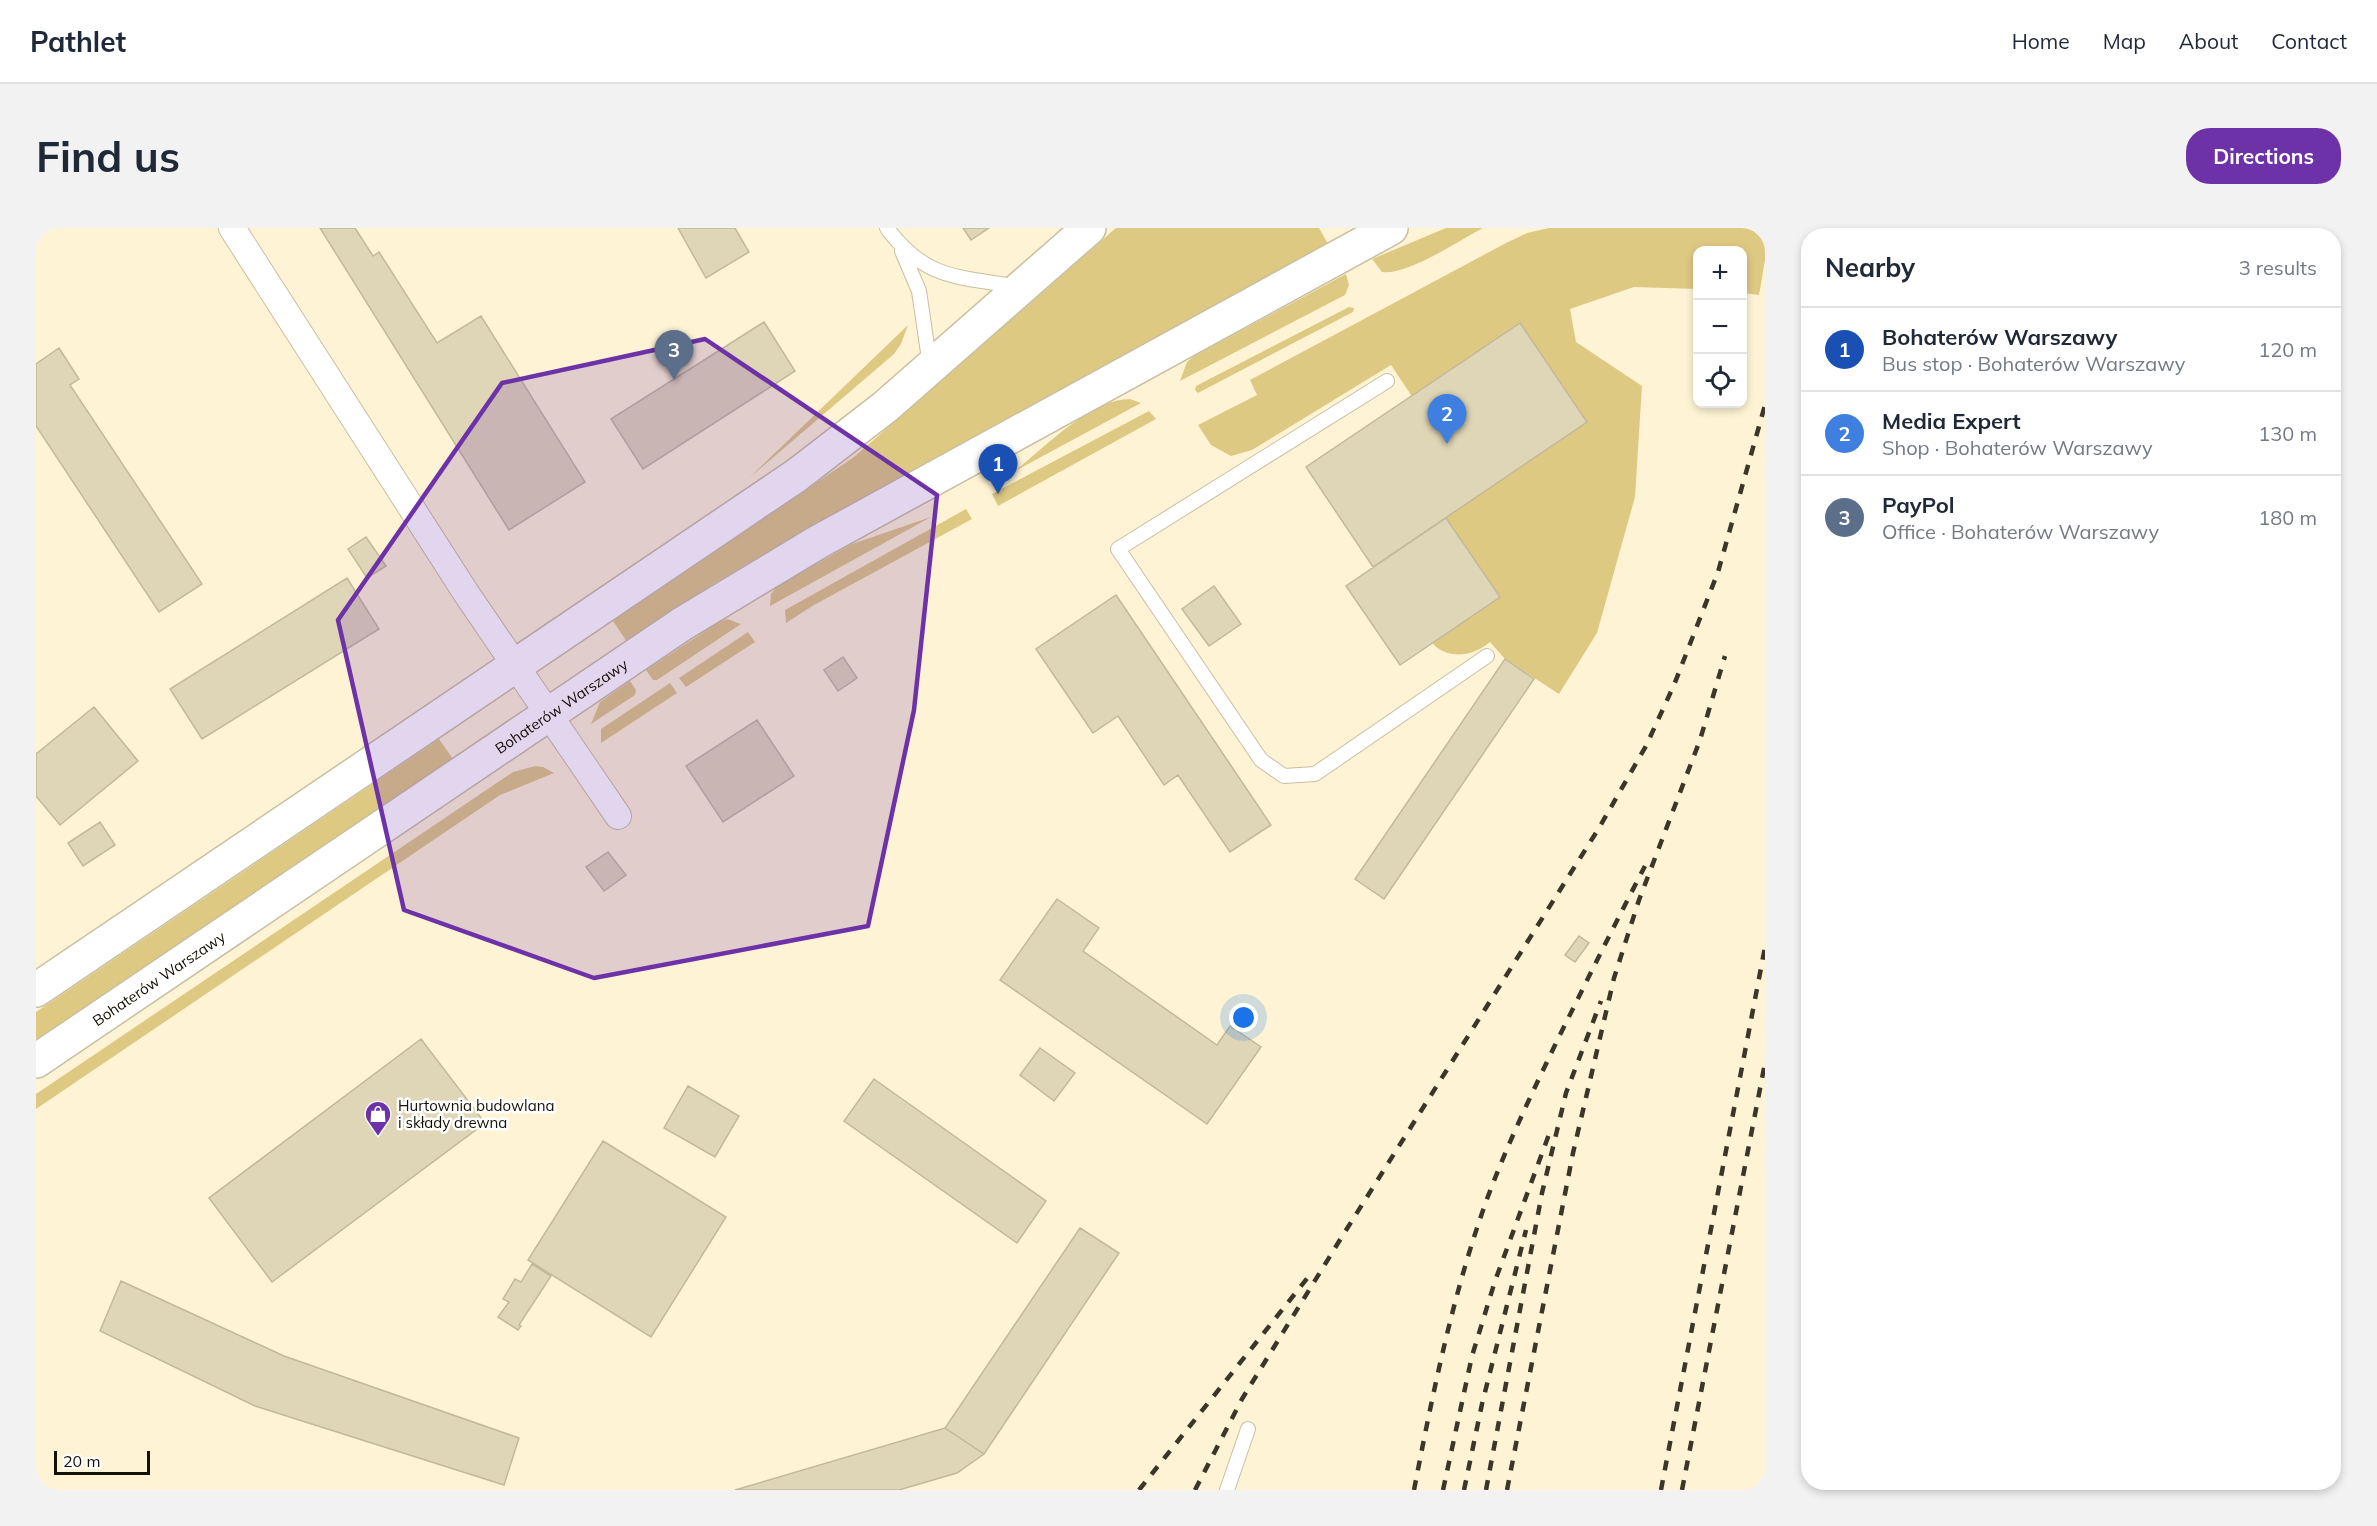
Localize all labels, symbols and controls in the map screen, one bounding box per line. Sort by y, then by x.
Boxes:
text: Pathlet [30,24,126,59]
text: Home [2012,28,2070,54]
text: Map [2103,28,2146,54]
text: About [2179,28,2238,54]
text: Contact [2271,28,2347,54]
button: Directions [2186,128,2341,184]
text: Find us [36,130,180,183]
map controls [1693,246,1747,408]
button: + [1693,246,1747,300]
text: Nearby [1825,251,1915,284]
text: 3 results [2239,255,2317,280]
button: − [1693,300,1747,354]
text: Bohaterów Warszawy [1882,323,2117,351]
pin: 3 [654,330,694,380]
text: 1 [1839,337,1851,362]
text: 120 m [2258,337,2317,362]
text: Bus stop · Bohaterów Warszawy [1882,351,2186,376]
button: locate [1693,354,1747,408]
pin: 2 [1428,394,1466,444]
text: Media Expert [1882,407,2021,435]
text: 2 [1839,421,1851,446]
text: 130 m [2258,421,2317,446]
text: Shop · Bohaterów Warszawy [1882,435,2153,460]
pin: 1 [978,444,1018,494]
text: PayPol [1882,491,1955,519]
text: 3 [1839,505,1851,530]
text: 180 m [2258,505,2317,530]
text: Office · Bohaterów Warszawy [1882,519,2159,544]
street label: Bohaterów Warszawy [491,654,631,757]
street label: Bohaterów Warszawy [89,926,229,1030]
your location [1229,1003,1258,1032]
place label: Hurtownia budowlana i składy drewna [398,1096,554,1132]
shop icon: Hurtownia budowlana i składy drewna [363,1099,393,1137]
scale bar [54,1448,150,1476]
text: 20 m [63,1451,100,1471]

